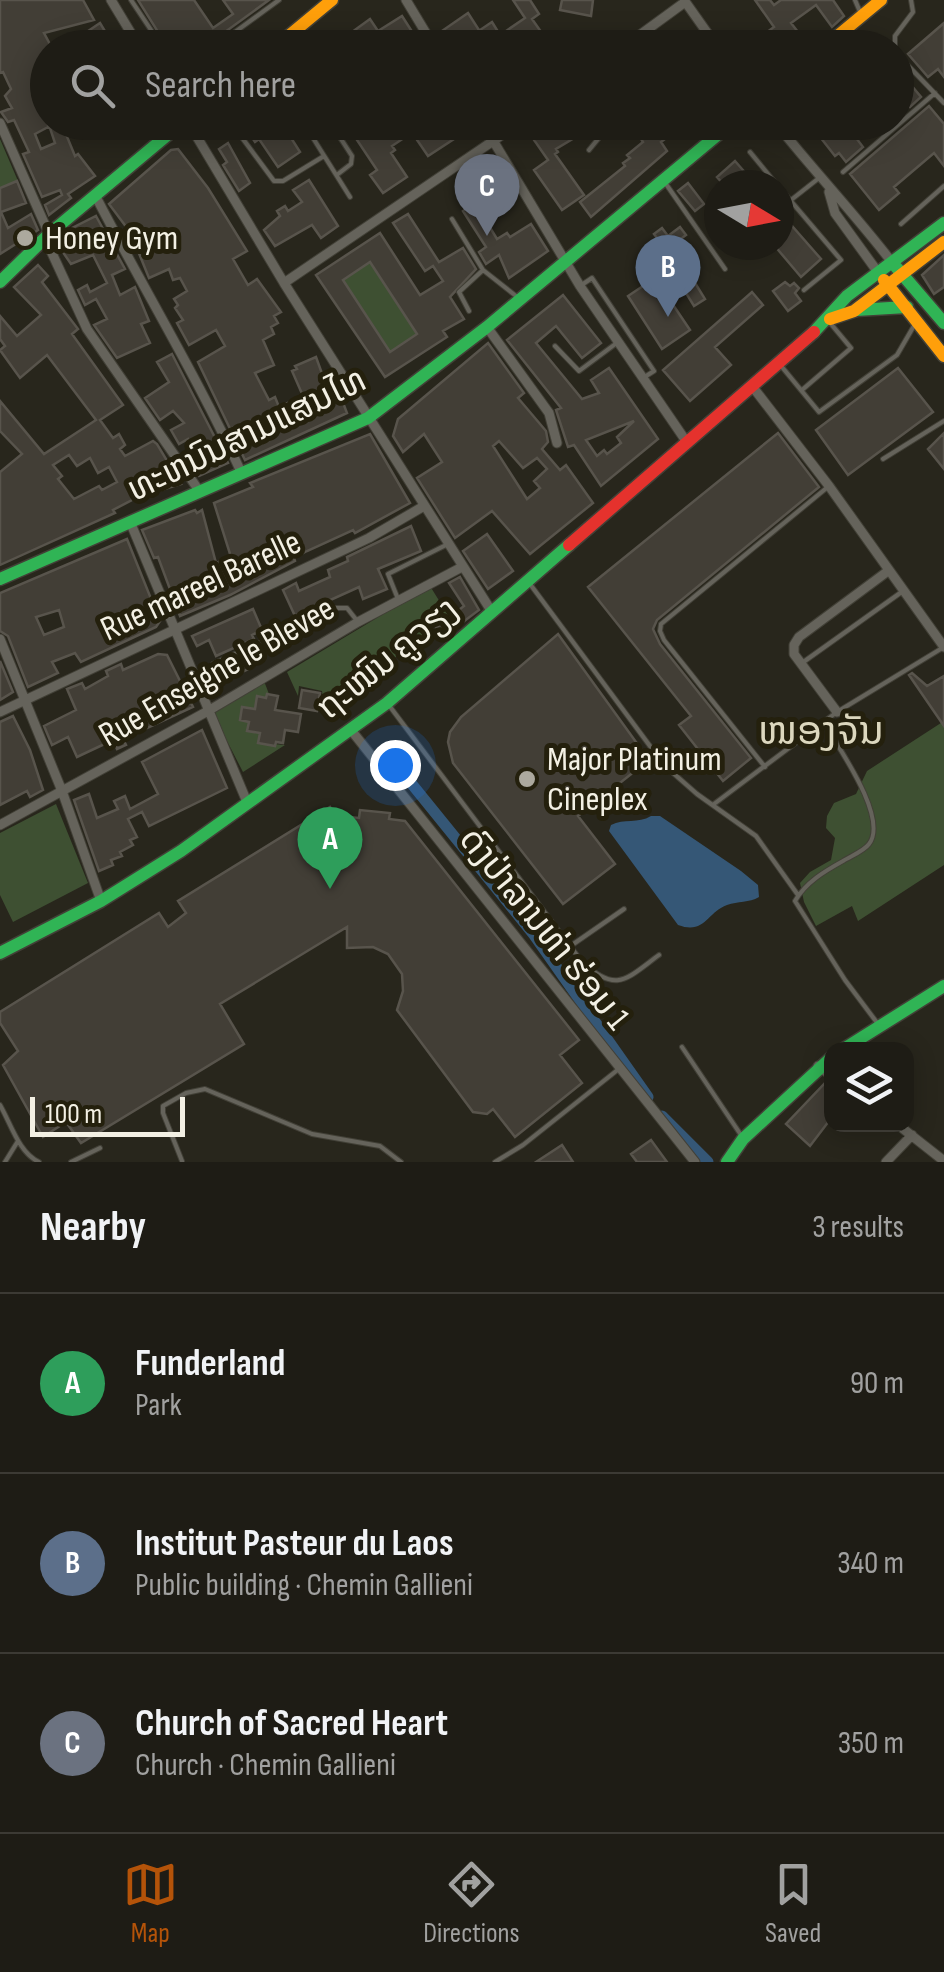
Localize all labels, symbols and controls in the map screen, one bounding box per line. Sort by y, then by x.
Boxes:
search box [30,30,914,140]
icon: search [65,58,120,113]
text: Search here [145,63,296,108]
pin: C [454,154,520,236]
north arrow [704,170,794,260]
place label: Honey Gym [45,217,178,260]
marker: Honey Gym [14,227,36,249]
pin: B [636,234,700,317]
street label: ທະຫນົນສາມແສນໄທ [121,359,373,511]
street label: Rue mareel Barelle [94,521,308,651]
street label: Rue Enseigne le Blevee [91,587,343,757]
street label: ຖະໜົນ ຄູວຽງ [308,589,468,729]
district label: ໜອງຈັນ [758,708,884,756]
place label: Major Platinum Cineplex [547,738,722,821]
your location [370,740,421,791]
marker: Major Platinum Cineplex [516,768,538,790]
pin: A [298,806,362,889]
street label: ດົງປ່າລານທ່າ ຮ່ອມ 1 [449,819,639,1039]
map controls [824,1042,914,1132]
button: layers [824,1042,914,1132]
scale bar [30,1092,185,1136]
text: 100 m [45,1098,102,1131]
text: Nearby [40,1202,146,1253]
text: 3 results [812,1208,904,1247]
text: Funderland [135,1341,285,1386]
text: A [65,1364,80,1403]
text: 90 m [850,1364,904,1403]
text: Park [135,1386,182,1425]
text: Institut Pasteur du Laos [135,1521,454,1566]
text: B [65,1544,80,1583]
text: 340 m [837,1544,904,1583]
text: Public building · Chemin Gallieni [135,1566,473,1605]
text: Church of Sacred Heart [135,1701,448,1746]
text: C [64,1724,81,1763]
text: 350 m [838,1724,904,1763]
text: Church · Chemin Gallieni [135,1746,396,1785]
tab: Map [123,1857,178,1950]
tab: Directions [423,1857,520,1950]
tab: Saved [765,1857,821,1950]

